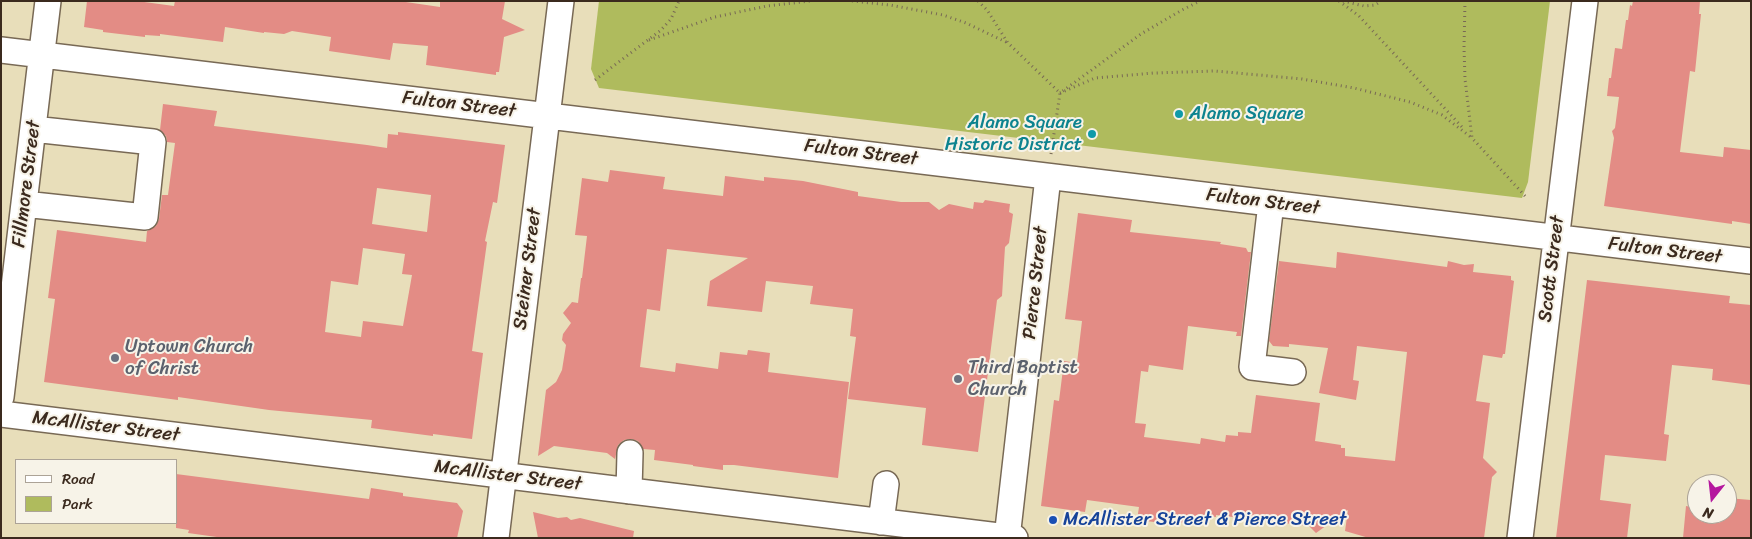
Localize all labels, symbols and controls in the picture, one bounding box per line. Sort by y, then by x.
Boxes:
street label: Fulton Street [401,87,517,123]
place label: Alamo Square [1189,103,1303,125]
marker: Alamo Square [1173,108,1185,120]
place label: Alamo Square Historic District [945,112,1082,156]
street label: Fillmore Street [8,119,46,249]
marker: Alamo Square Historic District [1086,128,1098,140]
street label: Fulton Street [803,135,919,171]
street label: Fulton Street [1205,184,1321,220]
street label: Steiner Street [509,207,547,331]
street label: Scott Street [1534,215,1570,323]
street label: Pierce Street [1019,226,1053,340]
street label: Fulton Street [1607,233,1723,269]
place label: Uptown Church of Christ [125,336,253,380]
marker: Uptown Church of Christ [109,352,121,364]
place label: Third Baptist Church [968,357,1078,401]
marker: Third Baptist Church [952,373,964,385]
street label: McAllister Street [31,407,181,447]
street label: McAllister Street [433,456,583,496]
legend [15,459,178,524]
text: Road [62,466,94,492]
north arrow [1687,474,1737,524]
text: Park [62,491,93,517]
text: N [1700,500,1716,526]
place label: McAllister Street & Pierce Street [1063,509,1346,531]
marker: McAllister Street & Pierce Street [1047,514,1059,526]

